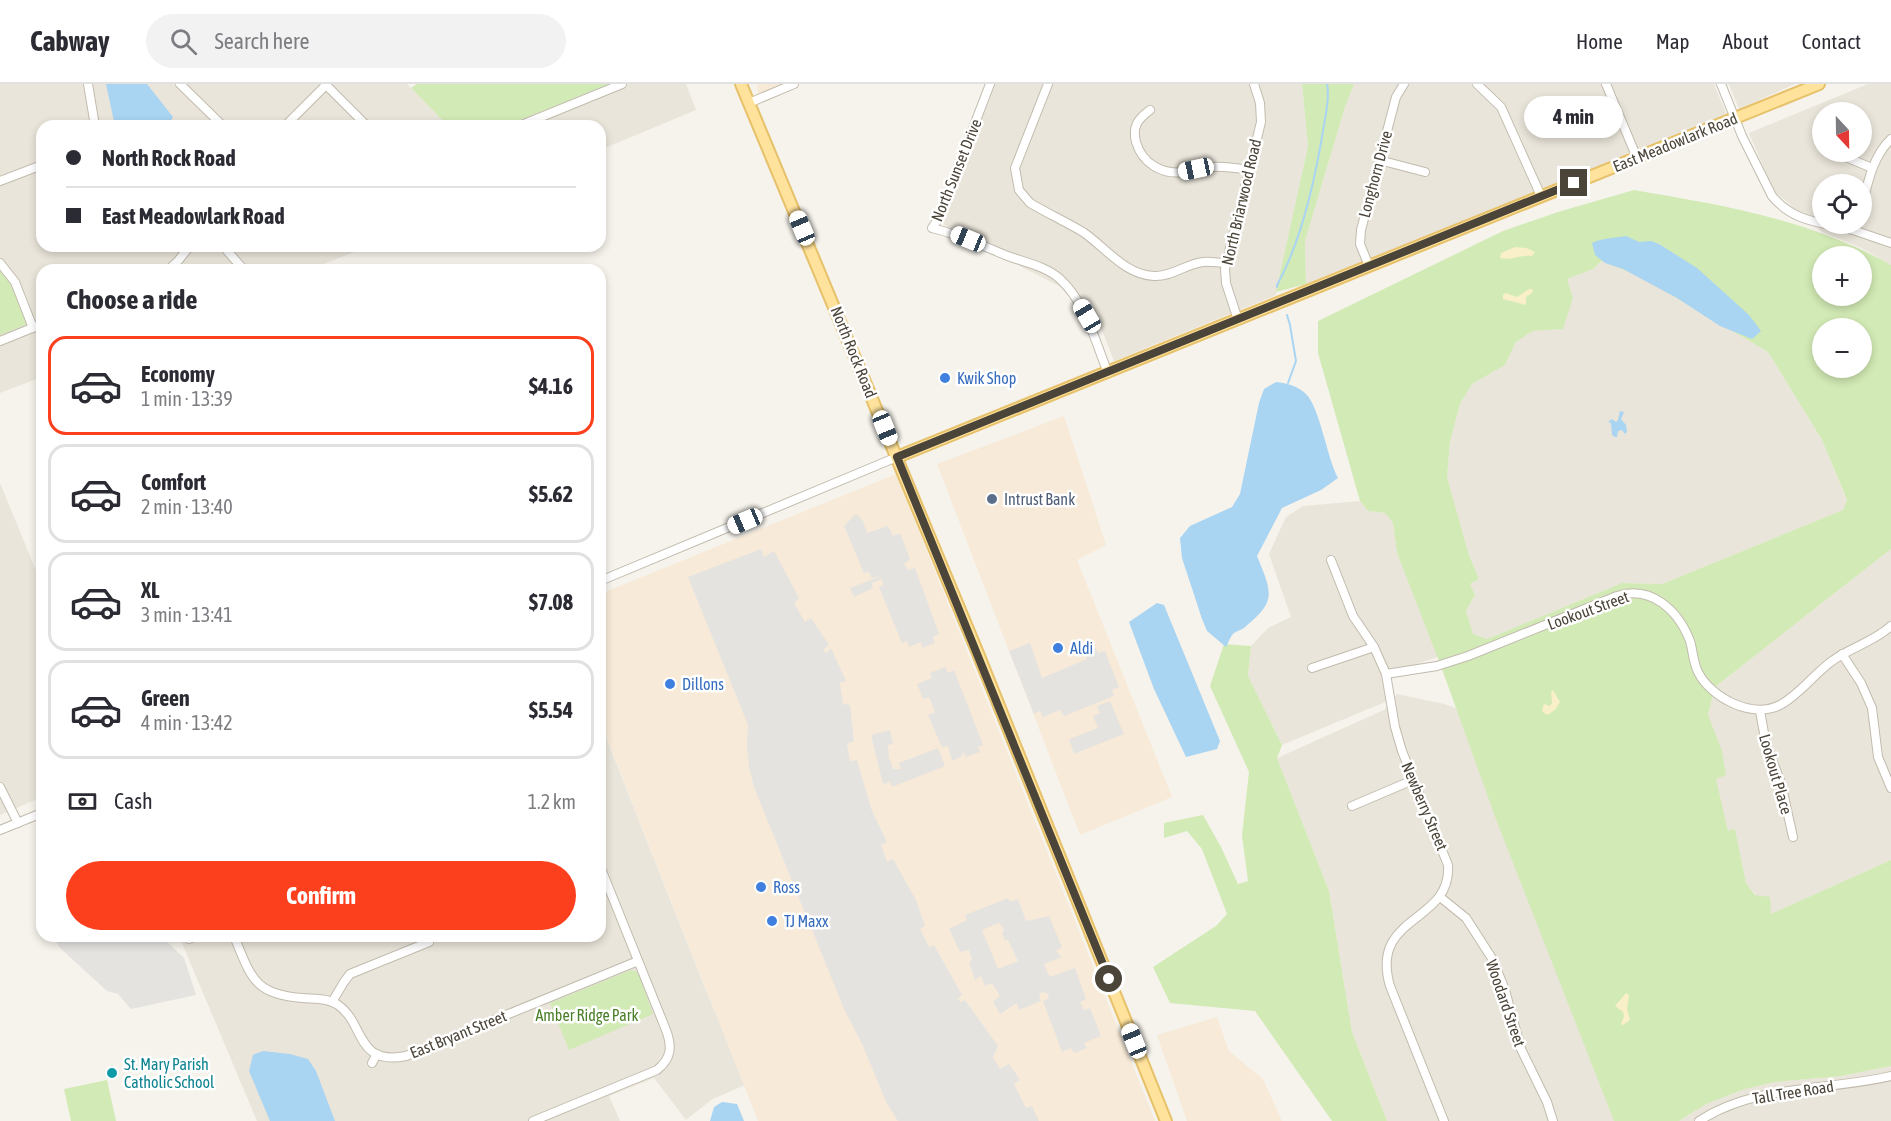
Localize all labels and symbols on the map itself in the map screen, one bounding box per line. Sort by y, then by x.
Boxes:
callout: 4 min [1524,96,1624,138]
north arrow [1812,102,1872,162]
street label: East Meadowlark Road [1610,109,1740,175]
street label: North Sunset Drive [927,116,985,224]
street label: Longhorn Drive [1355,129,1396,220]
street label: North Briarwood Road [1218,137,1264,267]
car [1177,156,1215,182]
route end [1560,169,1587,196]
car [787,208,817,248]
car [948,224,988,254]
car [1070,296,1104,336]
street label: North Rock Road [827,304,881,400]
place label: Kwik Shop [957,369,1016,388]
marker: Kwik Shop [938,371,952,385]
car [870,408,900,448]
place label: Intrust Bank [1004,490,1075,508]
marker: Intrust Bank [985,492,999,506]
car [725,506,765,536]
street label: Lookout Street [1545,587,1631,633]
place label: Aldi [1070,639,1093,657]
marker: Aldi [1051,641,1065,655]
place label: Dillons [682,675,724,693]
marker: Dillons [663,677,677,691]
street label: Lookout Place [1756,732,1796,816]
street label: Newberry Street [1397,759,1452,854]
place label: Ross [773,878,800,896]
marker: Ross [754,880,768,894]
place label: TJ Maxx [784,912,829,930]
marker: TJ Maxx [765,914,779,928]
street label: Woodard Street [1483,957,1529,1049]
route start [1095,965,1122,992]
street label: East Bryant Street [407,1006,510,1062]
park label: Amber Ridge Park [535,1006,639,1025]
car [1119,1021,1149,1061]
place label: St. Mary Parish Catholic School [124,1055,215,1091]
marker: St. Mary Parish Catholic School [105,1066,119,1080]
street label: Tall Tree Road [1751,1077,1835,1107]

